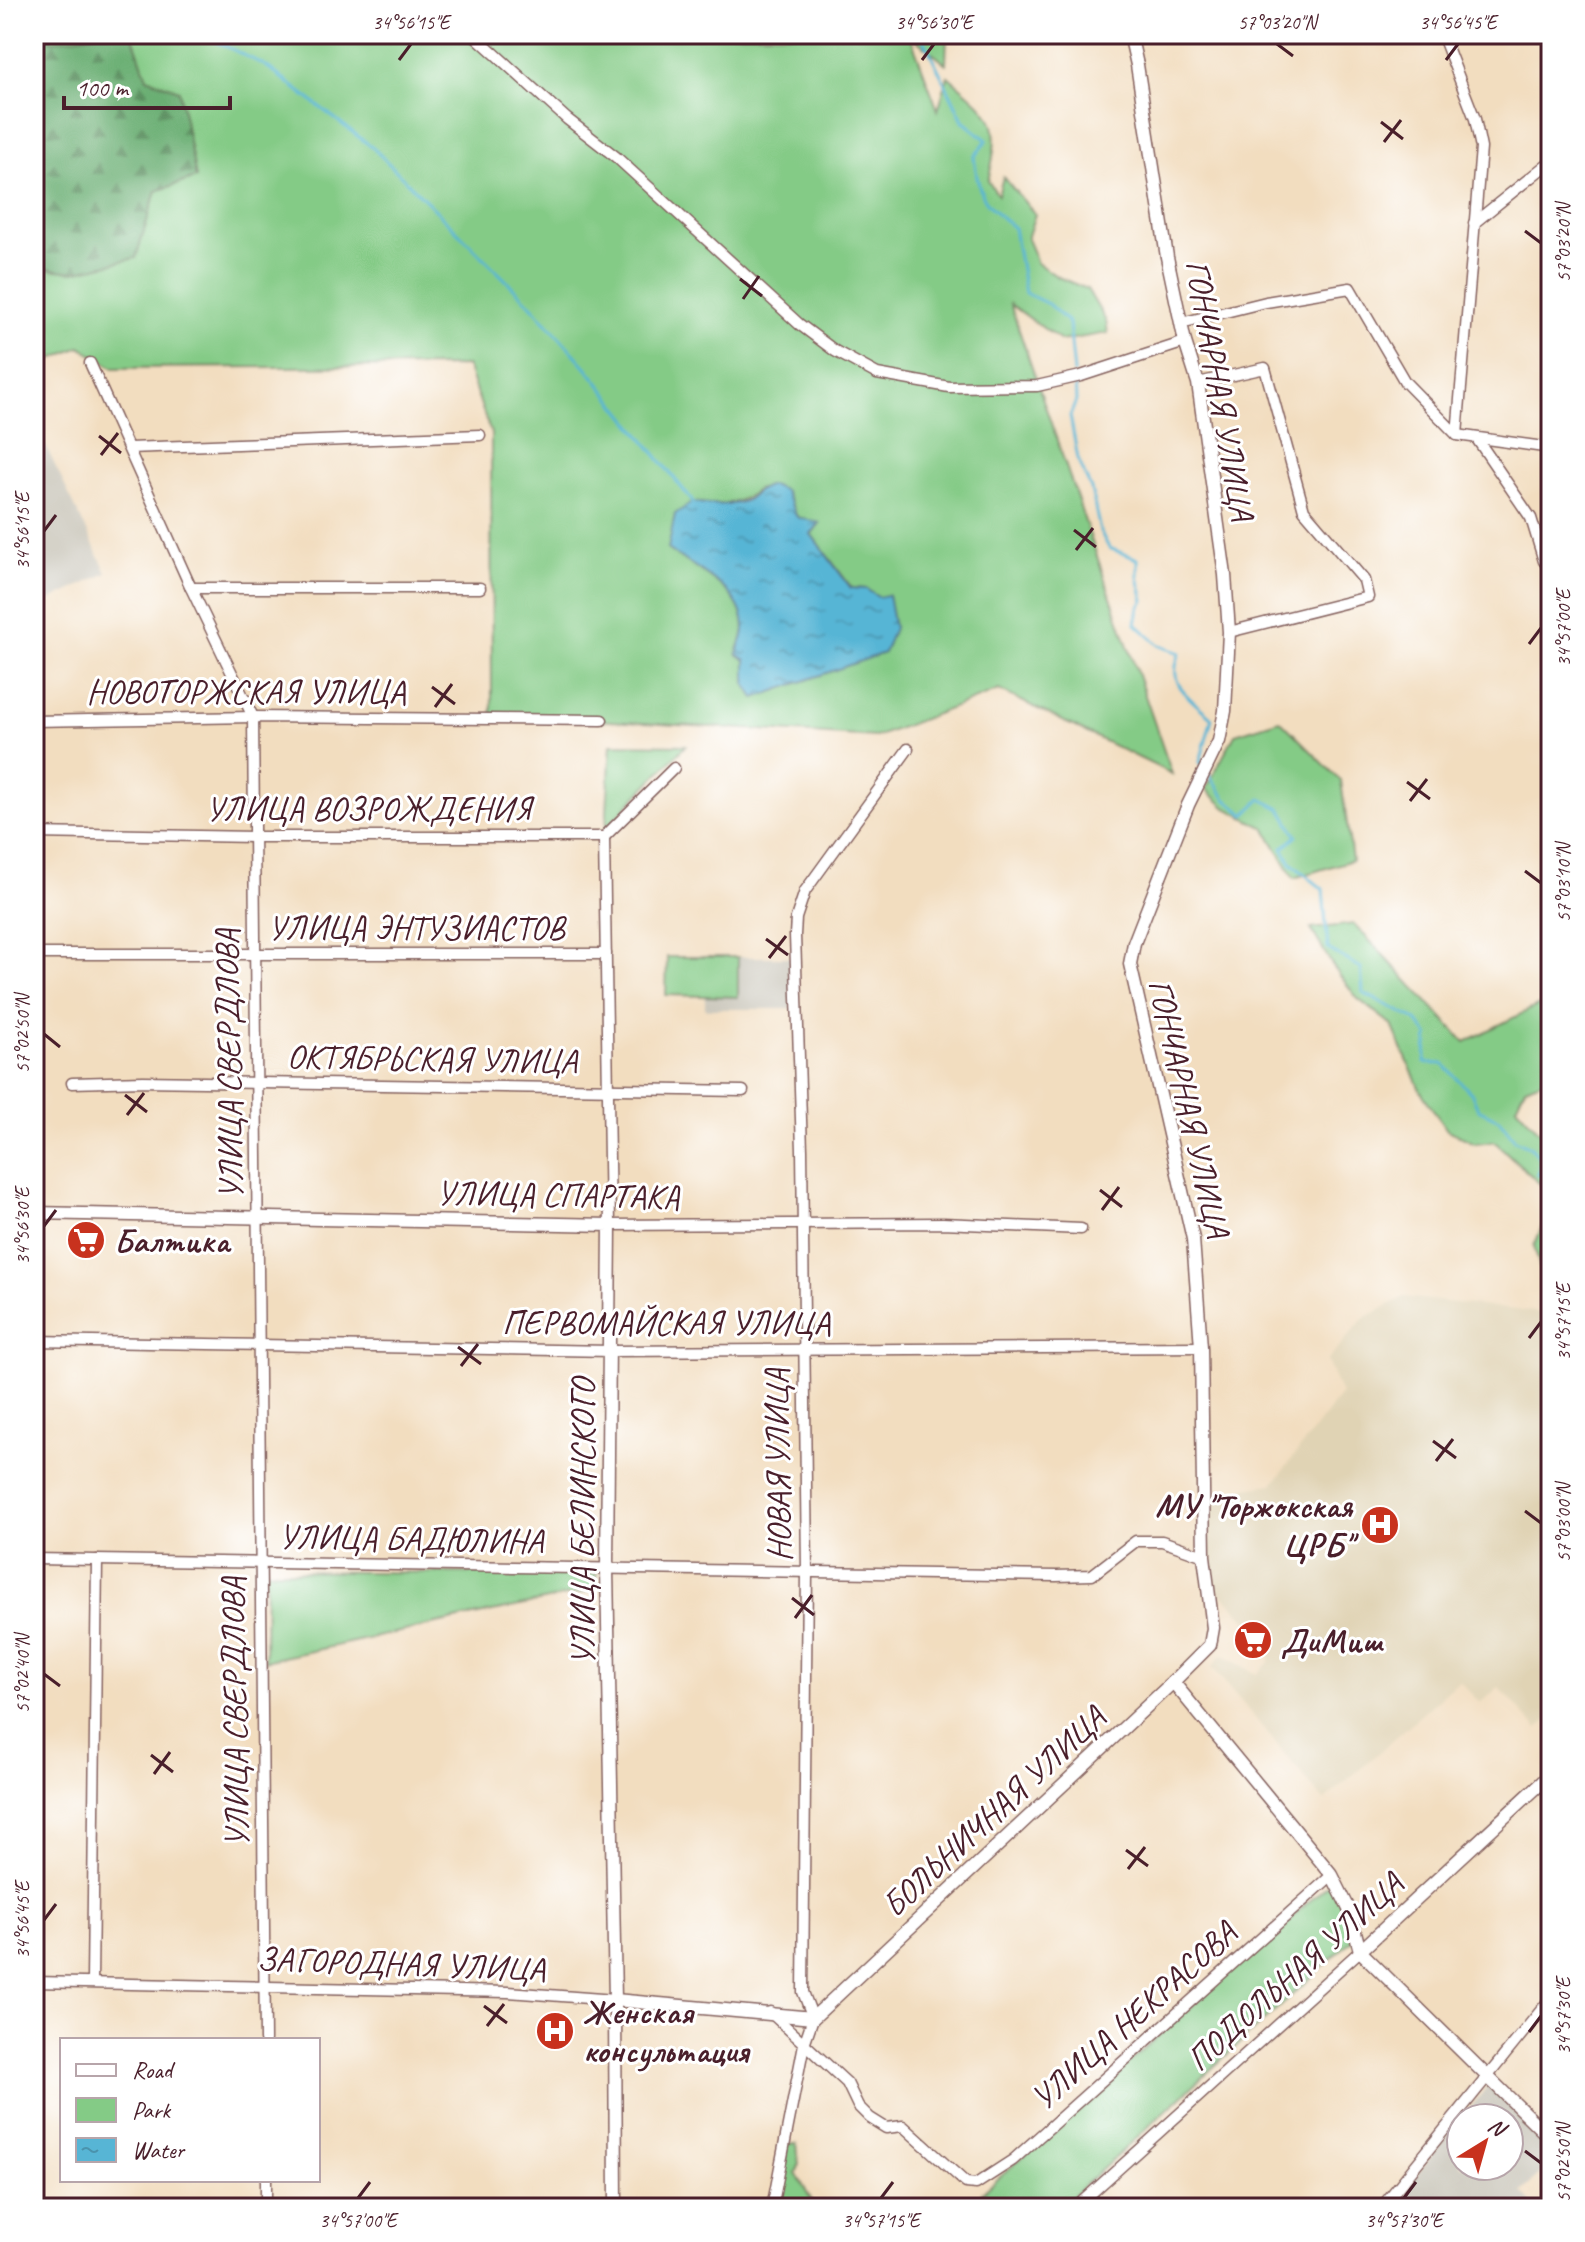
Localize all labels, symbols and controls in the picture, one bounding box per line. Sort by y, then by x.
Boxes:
text: 34°56'15"E [372,10,452,35]
text: 34°56'30"E [895,10,975,35]
text: 57°03'20"N [1238,10,1319,35]
text: 34°56'45"E [1419,10,1499,35]
scale bar [64,60,230,110]
text: 100 m [76,73,130,103]
text: 57°03'20"N [1551,201,1576,282]
street label: ГОНЧАРНАЯ УЛИЦА [1176,257,1265,525]
text: 34°56'15"E [10,490,35,570]
text: 34°57'00"E [1551,587,1576,667]
street label: НОВОТОРЖСКАЯ УЛИЦА [87,670,406,713]
street label: УЛИЦА ВОЗРОЖДЕНИЯ [206,787,535,830]
text: 57°03'10"N [1551,841,1576,922]
street label: УЛИЦА ЭНТУЗИАСТОВ [268,906,567,949]
street label: УЛИЦА СВЕРДЛОВА [205,927,252,1200]
street label: ГОНЧАРНАЯ УЛИЦА [1139,975,1241,1243]
text: 57°02'50"N [10,992,35,1073]
street label: ОКТЯБРЬСКАЯ УЛИЦА [286,1034,579,1083]
street label: УЛИЦА СПАРТАКА [436,1171,681,1218]
text: 34°56'30"E [10,1185,35,1265]
supermarket icon: Балтика [65,1219,107,1261]
place label: Балтика [114,1219,232,1262]
text: 34°57'15"E [1551,1281,1576,1361]
street label: ПЕРВОМАЙСКАЯ УЛИЦА [502,1301,831,1344]
street label: НОВАЯ УЛИЦА [754,1367,801,1562]
street label: УЛИЦА БЕЛИНСКОГО [561,1374,604,1665]
text: 57°03'00"N [1551,1481,1576,1562]
place label: МУ "Торжокская ЦРБ" [1155,1484,1359,1566]
hospital icon: МУ "Торжокская ЦРБ" [1359,1504,1401,1546]
street label: УЛИЦА БАДЮЛИНА [278,1515,546,1562]
street label: УЛИЦА СВЕРДЛОВА [211,1575,258,1848]
supermarket icon: ДиМиш [1232,1619,1274,1661]
place label: ДиМиш [1281,1619,1384,1662]
text: 57°02'40"N [10,1632,35,1713]
street label: БОЛЬНИЧНАЯ УЛИЦА [873,1695,1115,1926]
street label: ПОДОЛЬНАЯ УЛИЦА [1177,1862,1413,2080]
text: 34°56'45"E [10,1879,35,1959]
street label: УЛИЦА НЕКРАСОВА [1022,1910,1246,2119]
street label: ЗАГОРОДНАЯ УЛИЦА [256,1937,547,1990]
text: 34°57'30"E [1551,1975,1576,2055]
place label: Женская консультация [583,1990,750,2072]
hospital icon: Женская консультация [534,2010,576,2052]
legend [60,2038,320,2182]
text: Road [132,2055,176,2085]
text: Park [132,2095,172,2125]
north arrow [1445,2102,1525,2182]
text: N [1483,2112,1513,2144]
text: 57°02'50"N [1551,2121,1576,2202]
text: Water [132,2135,187,2165]
text: 34°57'00"E [319,2208,399,2233]
text: 34°57'15"E [842,2208,922,2233]
text: 34°57'30"E [1365,2208,1445,2233]

